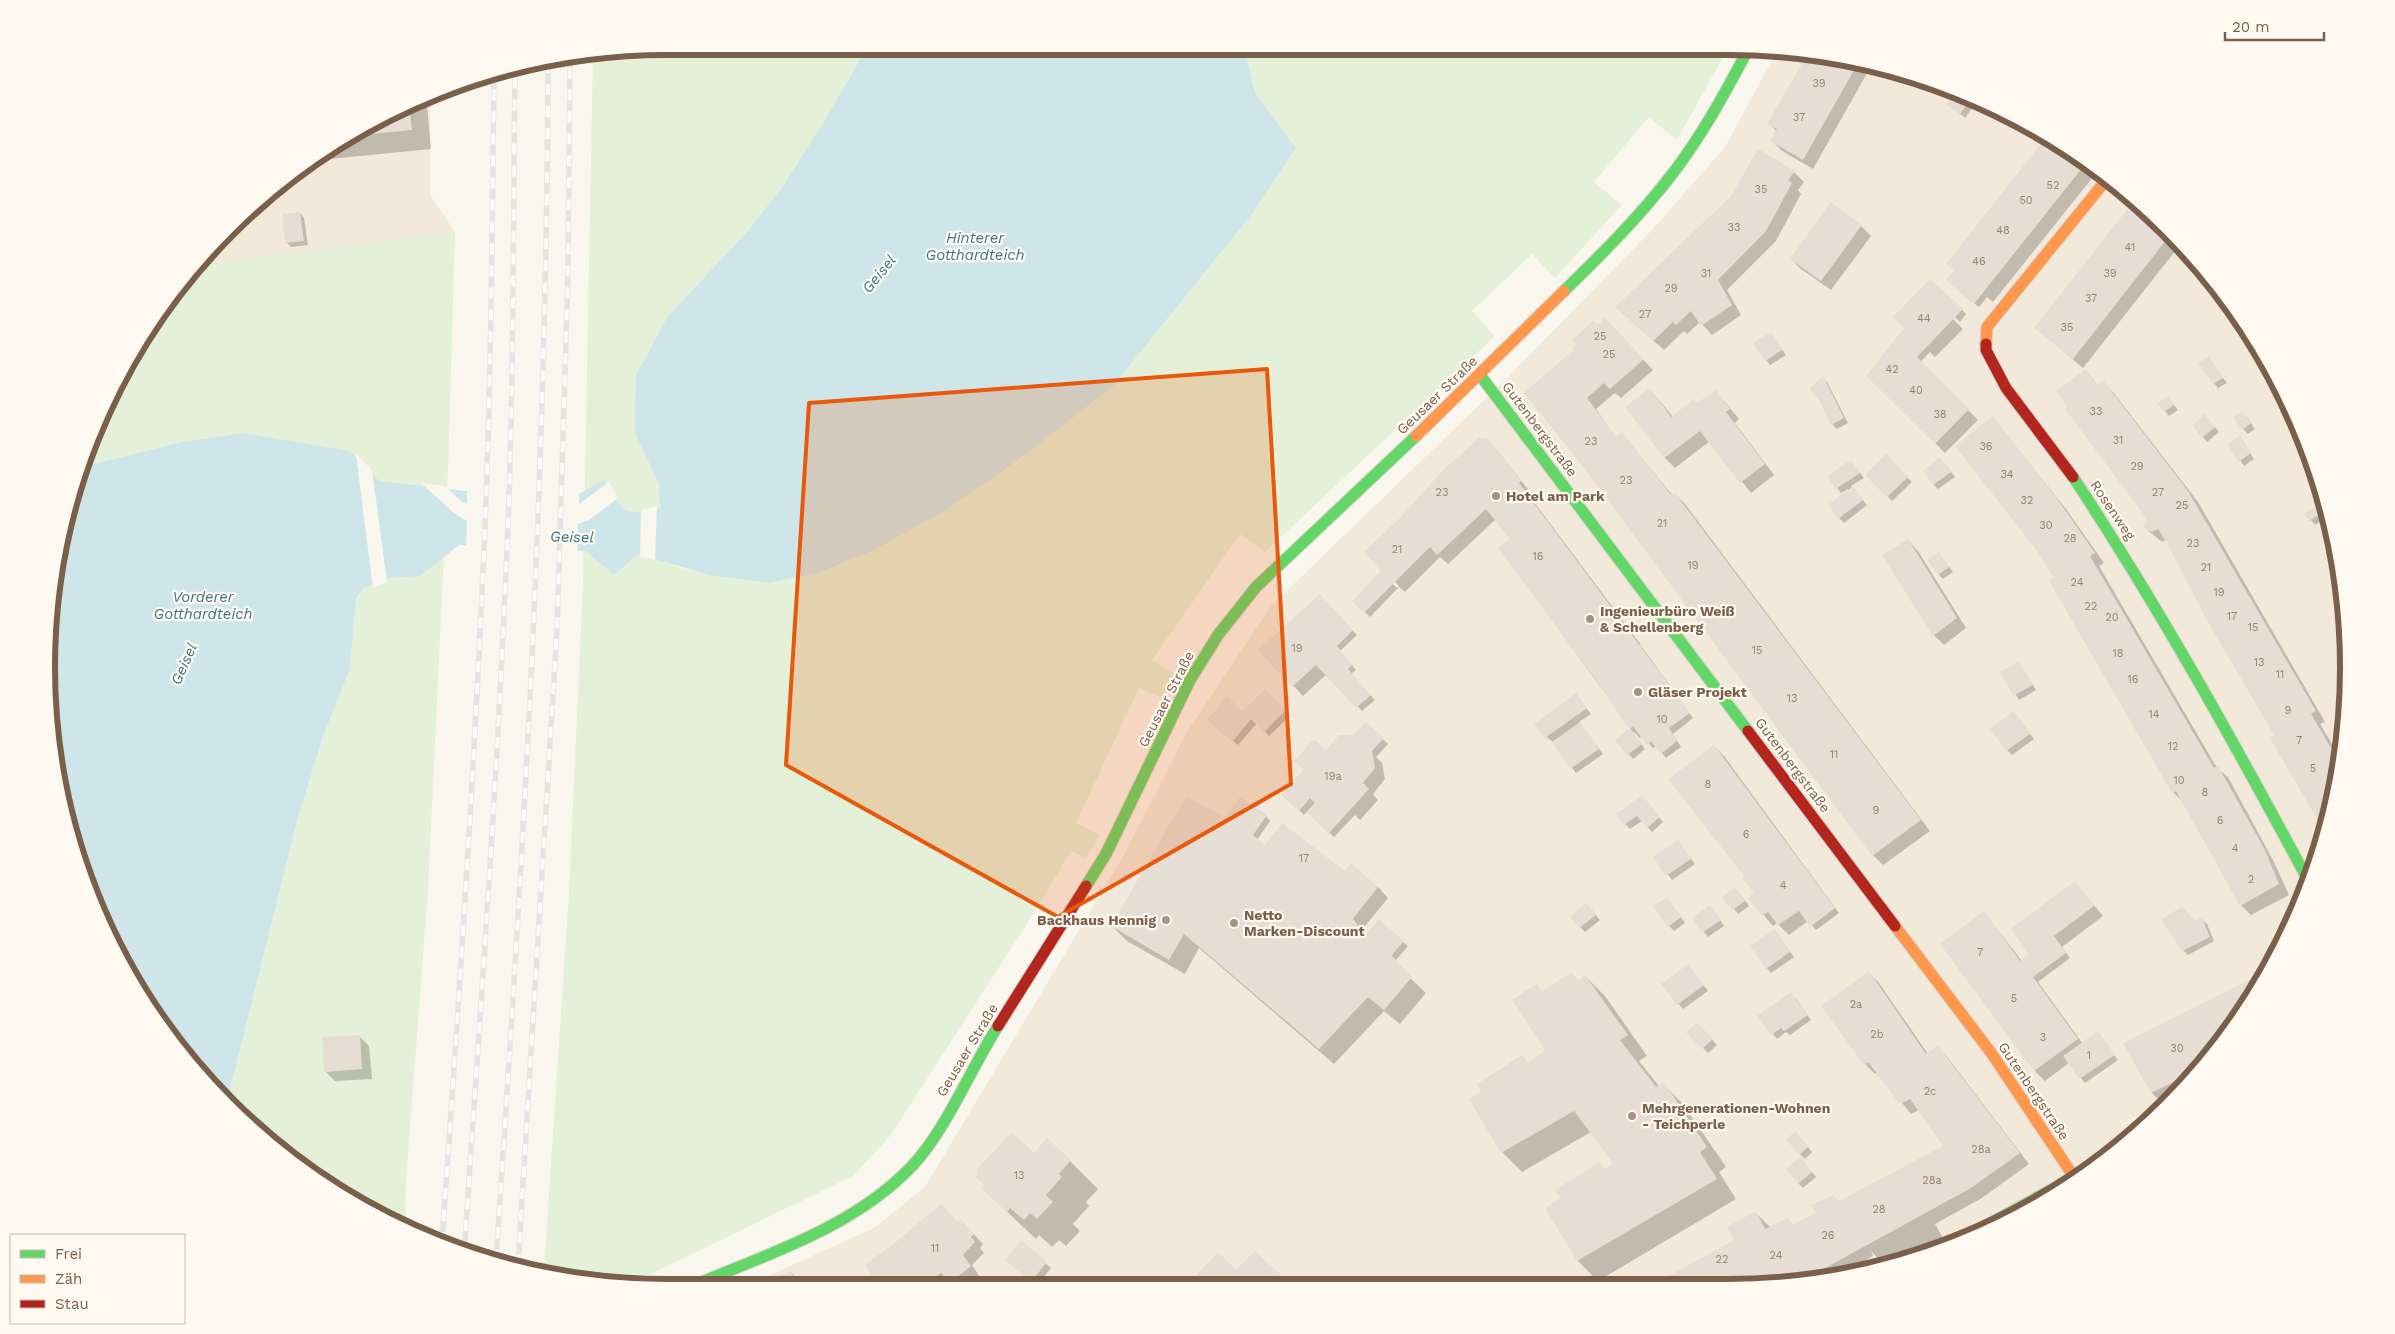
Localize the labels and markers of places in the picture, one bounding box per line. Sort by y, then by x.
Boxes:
place label: Hotel am Park [1506,488,1605,504]
marker: Hotel am Park [1490,490,1502,502]
place label: Ingenieurbüro Weiß & Schellenberg [1600,603,1735,635]
marker: Ingenieurbüro Weiß & Schellenberg [1584,613,1596,625]
place label: Gläser Projekt [1648,684,1747,700]
marker: Gläser Projekt [1632,686,1644,698]
place label: Netto Marken-Discount [1244,907,1365,939]
place label: Backhaus Hennig [1037,912,1156,928]
marker: Backhaus Hennig [1160,914,1172,926]
marker: Netto Marken-Discount [1228,917,1240,929]
place label: Mehrgenerationen-Wohnen - Teichperle [1642,1100,1830,1132]
marker: Mehrgenerationen-Wohnen - Teichperle [1626,1110,1638,1122]

